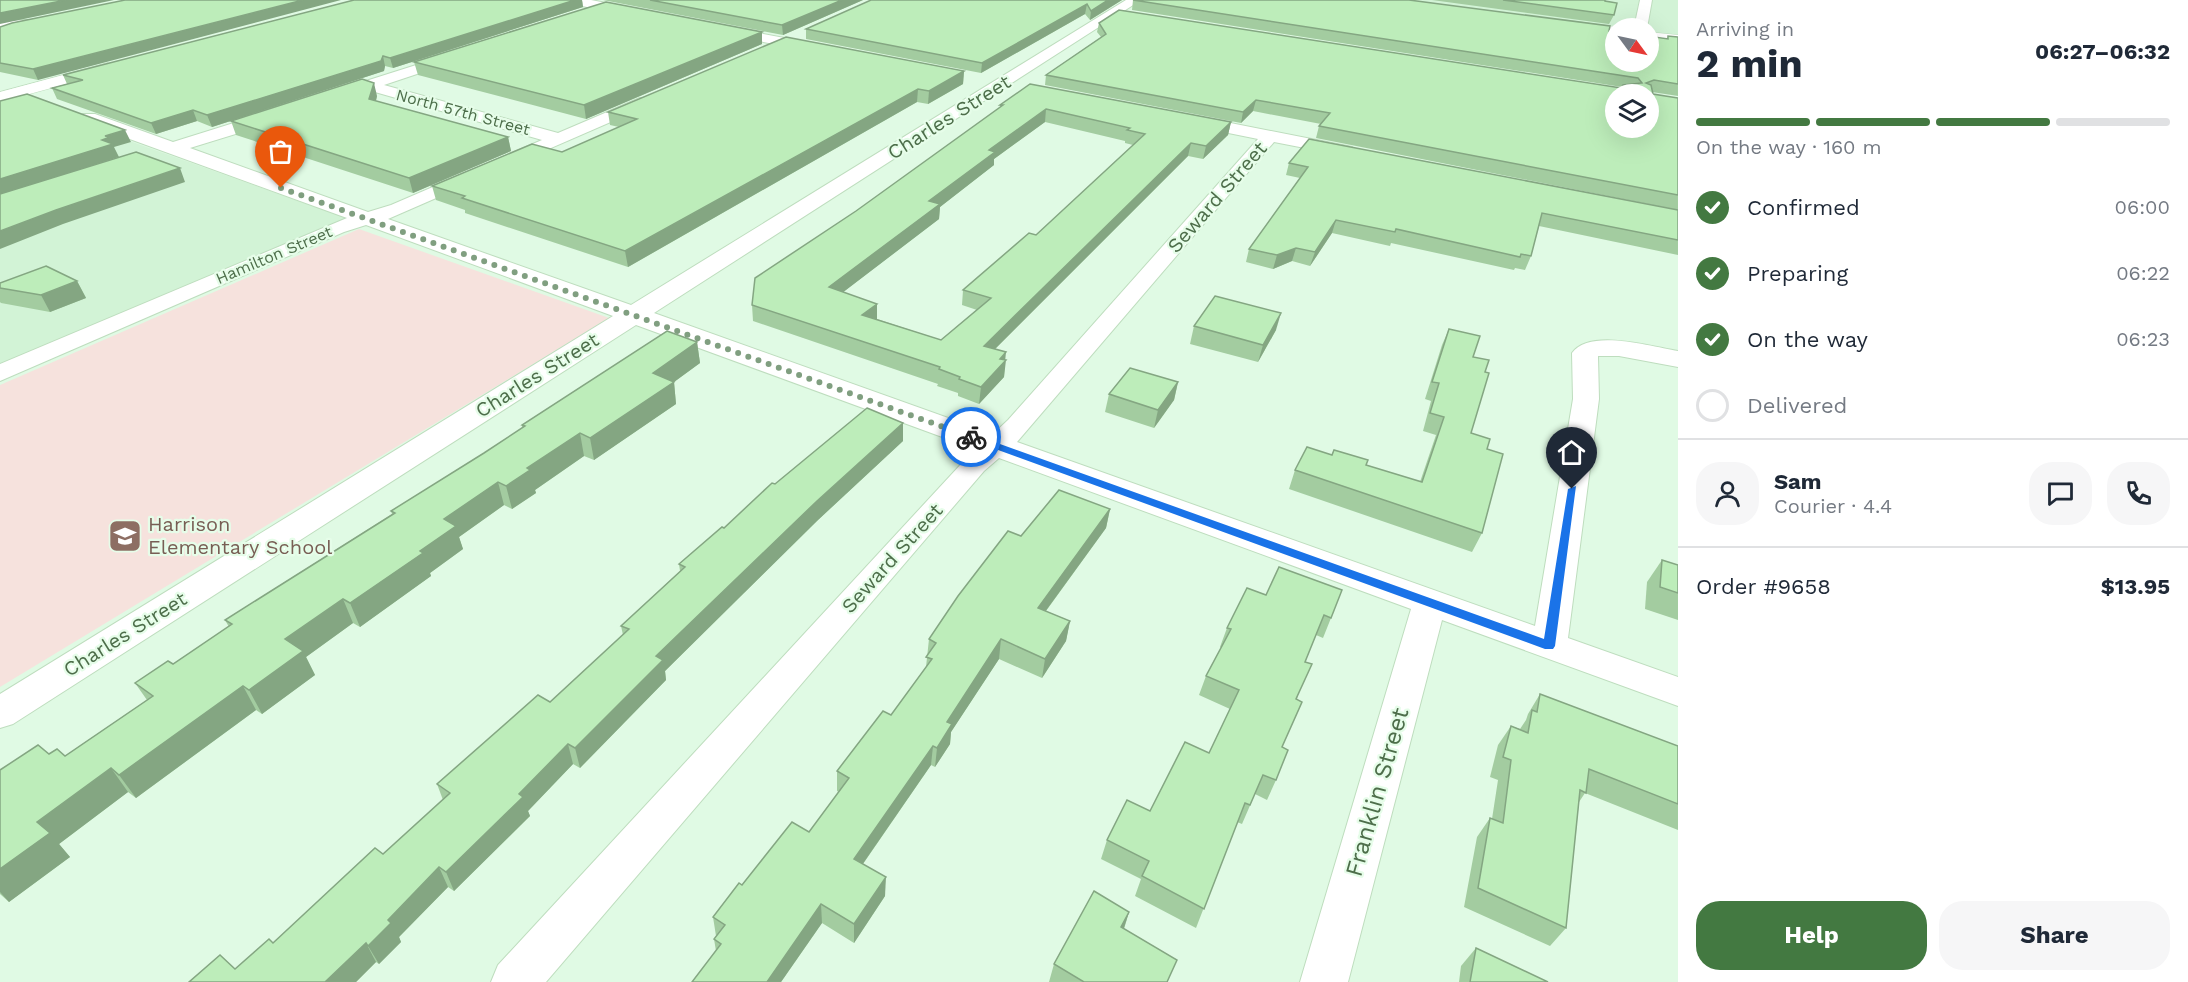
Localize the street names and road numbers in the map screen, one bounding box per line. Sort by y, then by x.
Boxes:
street label: Charles Street [883,69,1016,164]
street label: North 57th Street [394,85,532,139]
street label: Seward Street [1162,136,1272,257]
street label: Hamilton Street [213,222,335,288]
street label: Charles Street [471,327,604,422]
street label: Seward Street [836,498,948,618]
street label: Charles Street [59,586,192,681]
street label: Franklin Street [1340,704,1414,880]

